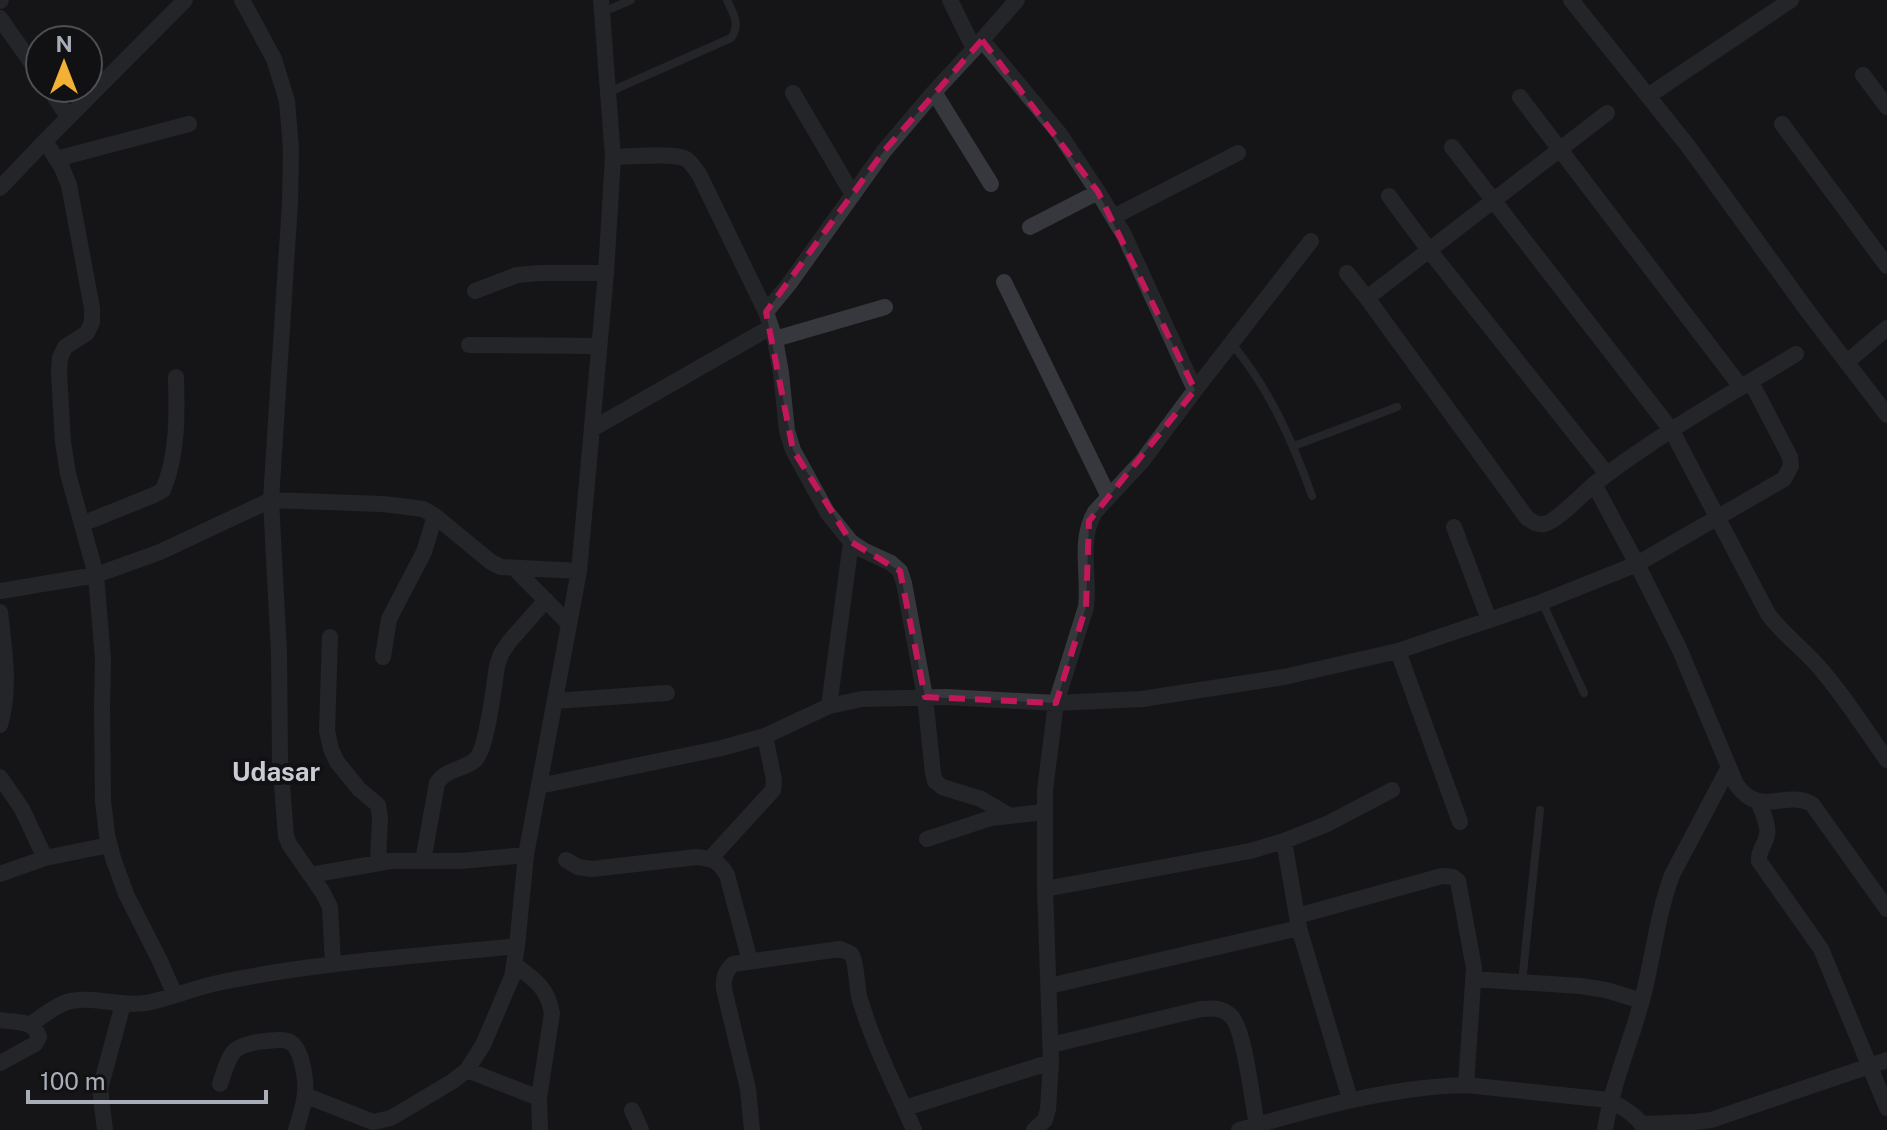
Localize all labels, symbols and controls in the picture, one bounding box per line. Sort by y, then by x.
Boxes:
north arrow [24,24,104,104]
text: N [55,31,73,57]
district label: Udasar [232,756,321,787]
scale bar [28,1054,266,1104]
text: 100 m [40,1067,106,1095]

